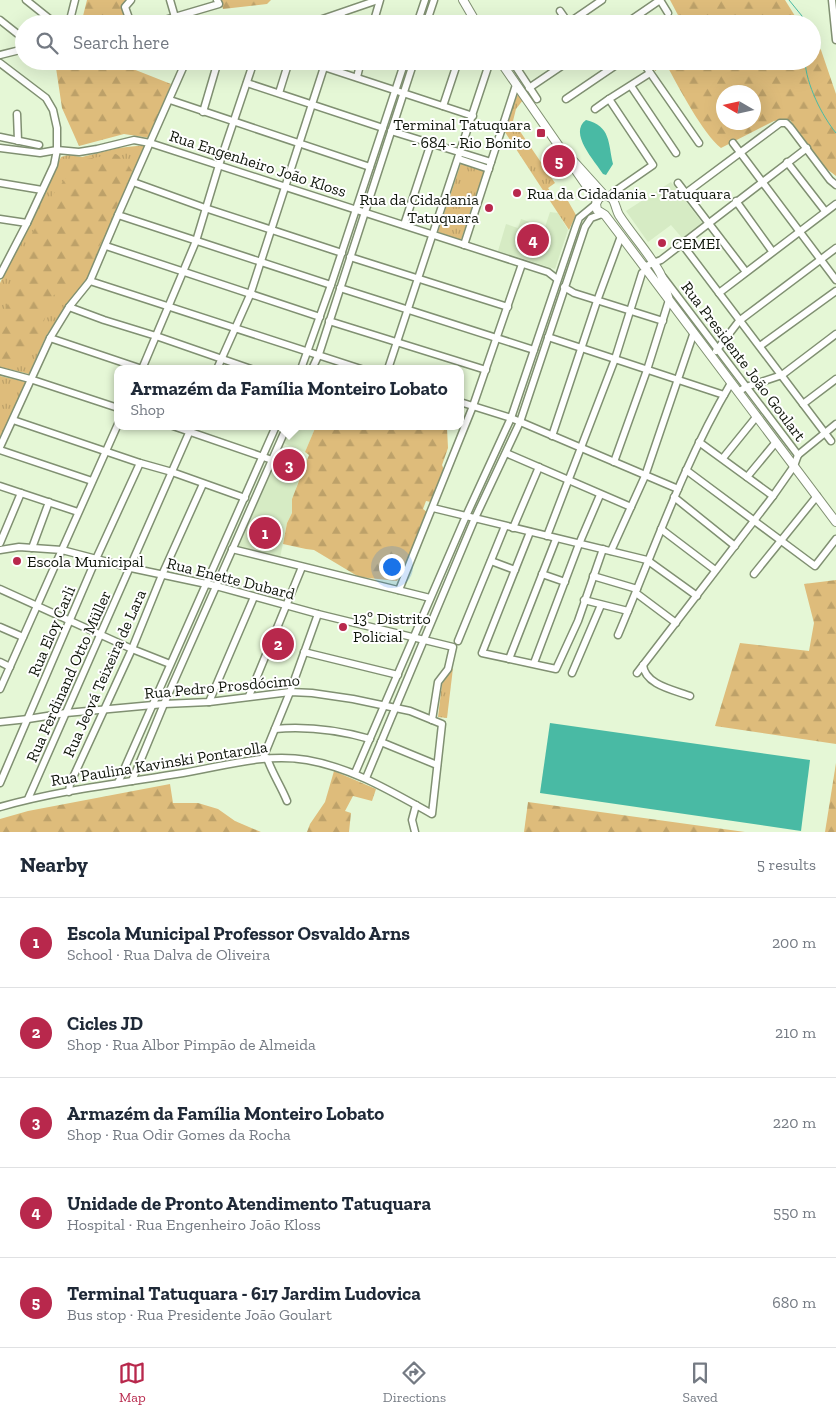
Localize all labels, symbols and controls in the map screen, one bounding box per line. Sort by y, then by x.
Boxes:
search box [15,15,821,70]
icon: search [33,29,61,57]
text: Search here [73,31,169,54]
north arrow [716,85,761,130]
place label: Terminal Tatuquara - 684 - Rio Bonito [393,115,531,152]
street label: Rua Engenheiro João Kloss [167,126,349,201]
marker: Terminal Tatuquara - 684 - Rio Bonito [535,127,547,139]
pin: 5 [543,142,575,180]
place label: Rua da Cidadania - Tatuquara [527,184,731,203]
marker: Rua da Cidadania - Tatuquara [511,187,523,199]
place label: Rua da Cidadania Tatuquara [359,190,479,227]
marker: Rua da Cidadania Tatuquara [483,202,495,214]
pin: 4 [517,221,549,259]
place label: CEMEI [672,234,720,253]
marker: CEMEI [656,237,668,249]
street label: Rua Presidente João Goulart [677,278,810,445]
popup [114,365,464,430]
text: Armazém da Família Monteiro Lobato [130,377,448,400]
text: Shop [130,400,165,419]
pin: 3 [273,446,305,484]
pin: 1 [249,514,281,552]
place label: Escola Municipal [27,552,144,571]
street label: Rua Enette Dubard [165,553,297,604]
your location [379,554,405,580]
marker: Escola Municipal [11,555,23,567]
street label: Rua Eloy Carli [24,583,79,679]
street label: Rua Jeová Teixeira de Lara [59,586,150,760]
street label: Rua Ferdinand Otto Müller [22,587,115,765]
place label: 13º Distrito Policial [353,609,431,646]
marker: 13º Distrito Policial [337,621,349,633]
pin: 2 [262,625,294,663]
street label: Rua Pedro Prosdócimo [144,670,301,703]
street label: Rua Paulina Kavinski Pontarolla [49,737,269,790]
text: Nearby [20,852,88,877]
text: 5 results [757,855,816,874]
text: Escola Municipal Professor Osvaldo Arns [67,922,410,945]
text: 1 [33,933,39,952]
text: 200 m [772,933,816,952]
text: School · Rua Dalva de Oliveira [67,945,270,964]
text: Cicles JD [67,1012,143,1035]
text: 2 [32,1023,40,1042]
text: 210 m [775,1023,816,1042]
text: Shop · Rua Albor Pimpão de Almeida [67,1035,316,1054]
text: Armazém da Família Monteiro Lobato [67,1102,384,1125]
text: 3 [32,1113,40,1132]
text: 220 m [773,1113,816,1132]
text: Shop · Rua Odir Gomes da Rocha [67,1125,291,1144]
text: Unidade de Pronto Atendimento Tatuquara [67,1192,431,1215]
text: 4 [31,1203,41,1222]
text: 550 m [773,1203,816,1222]
text: Hospital · Rua Engenheiro João Kloss [67,1215,321,1234]
text: Terminal Tatuquara - 617 Jardim Ludovica [67,1282,421,1305]
text: 5 [32,1293,40,1312]
text: 680 m [772,1293,816,1312]
text: Bus stop · Rua Presidente João Goulart [67,1305,332,1324]
tab: Map [118,1359,146,1406]
tab: Directions [383,1359,446,1406]
tab: Saved [683,1359,718,1406]

